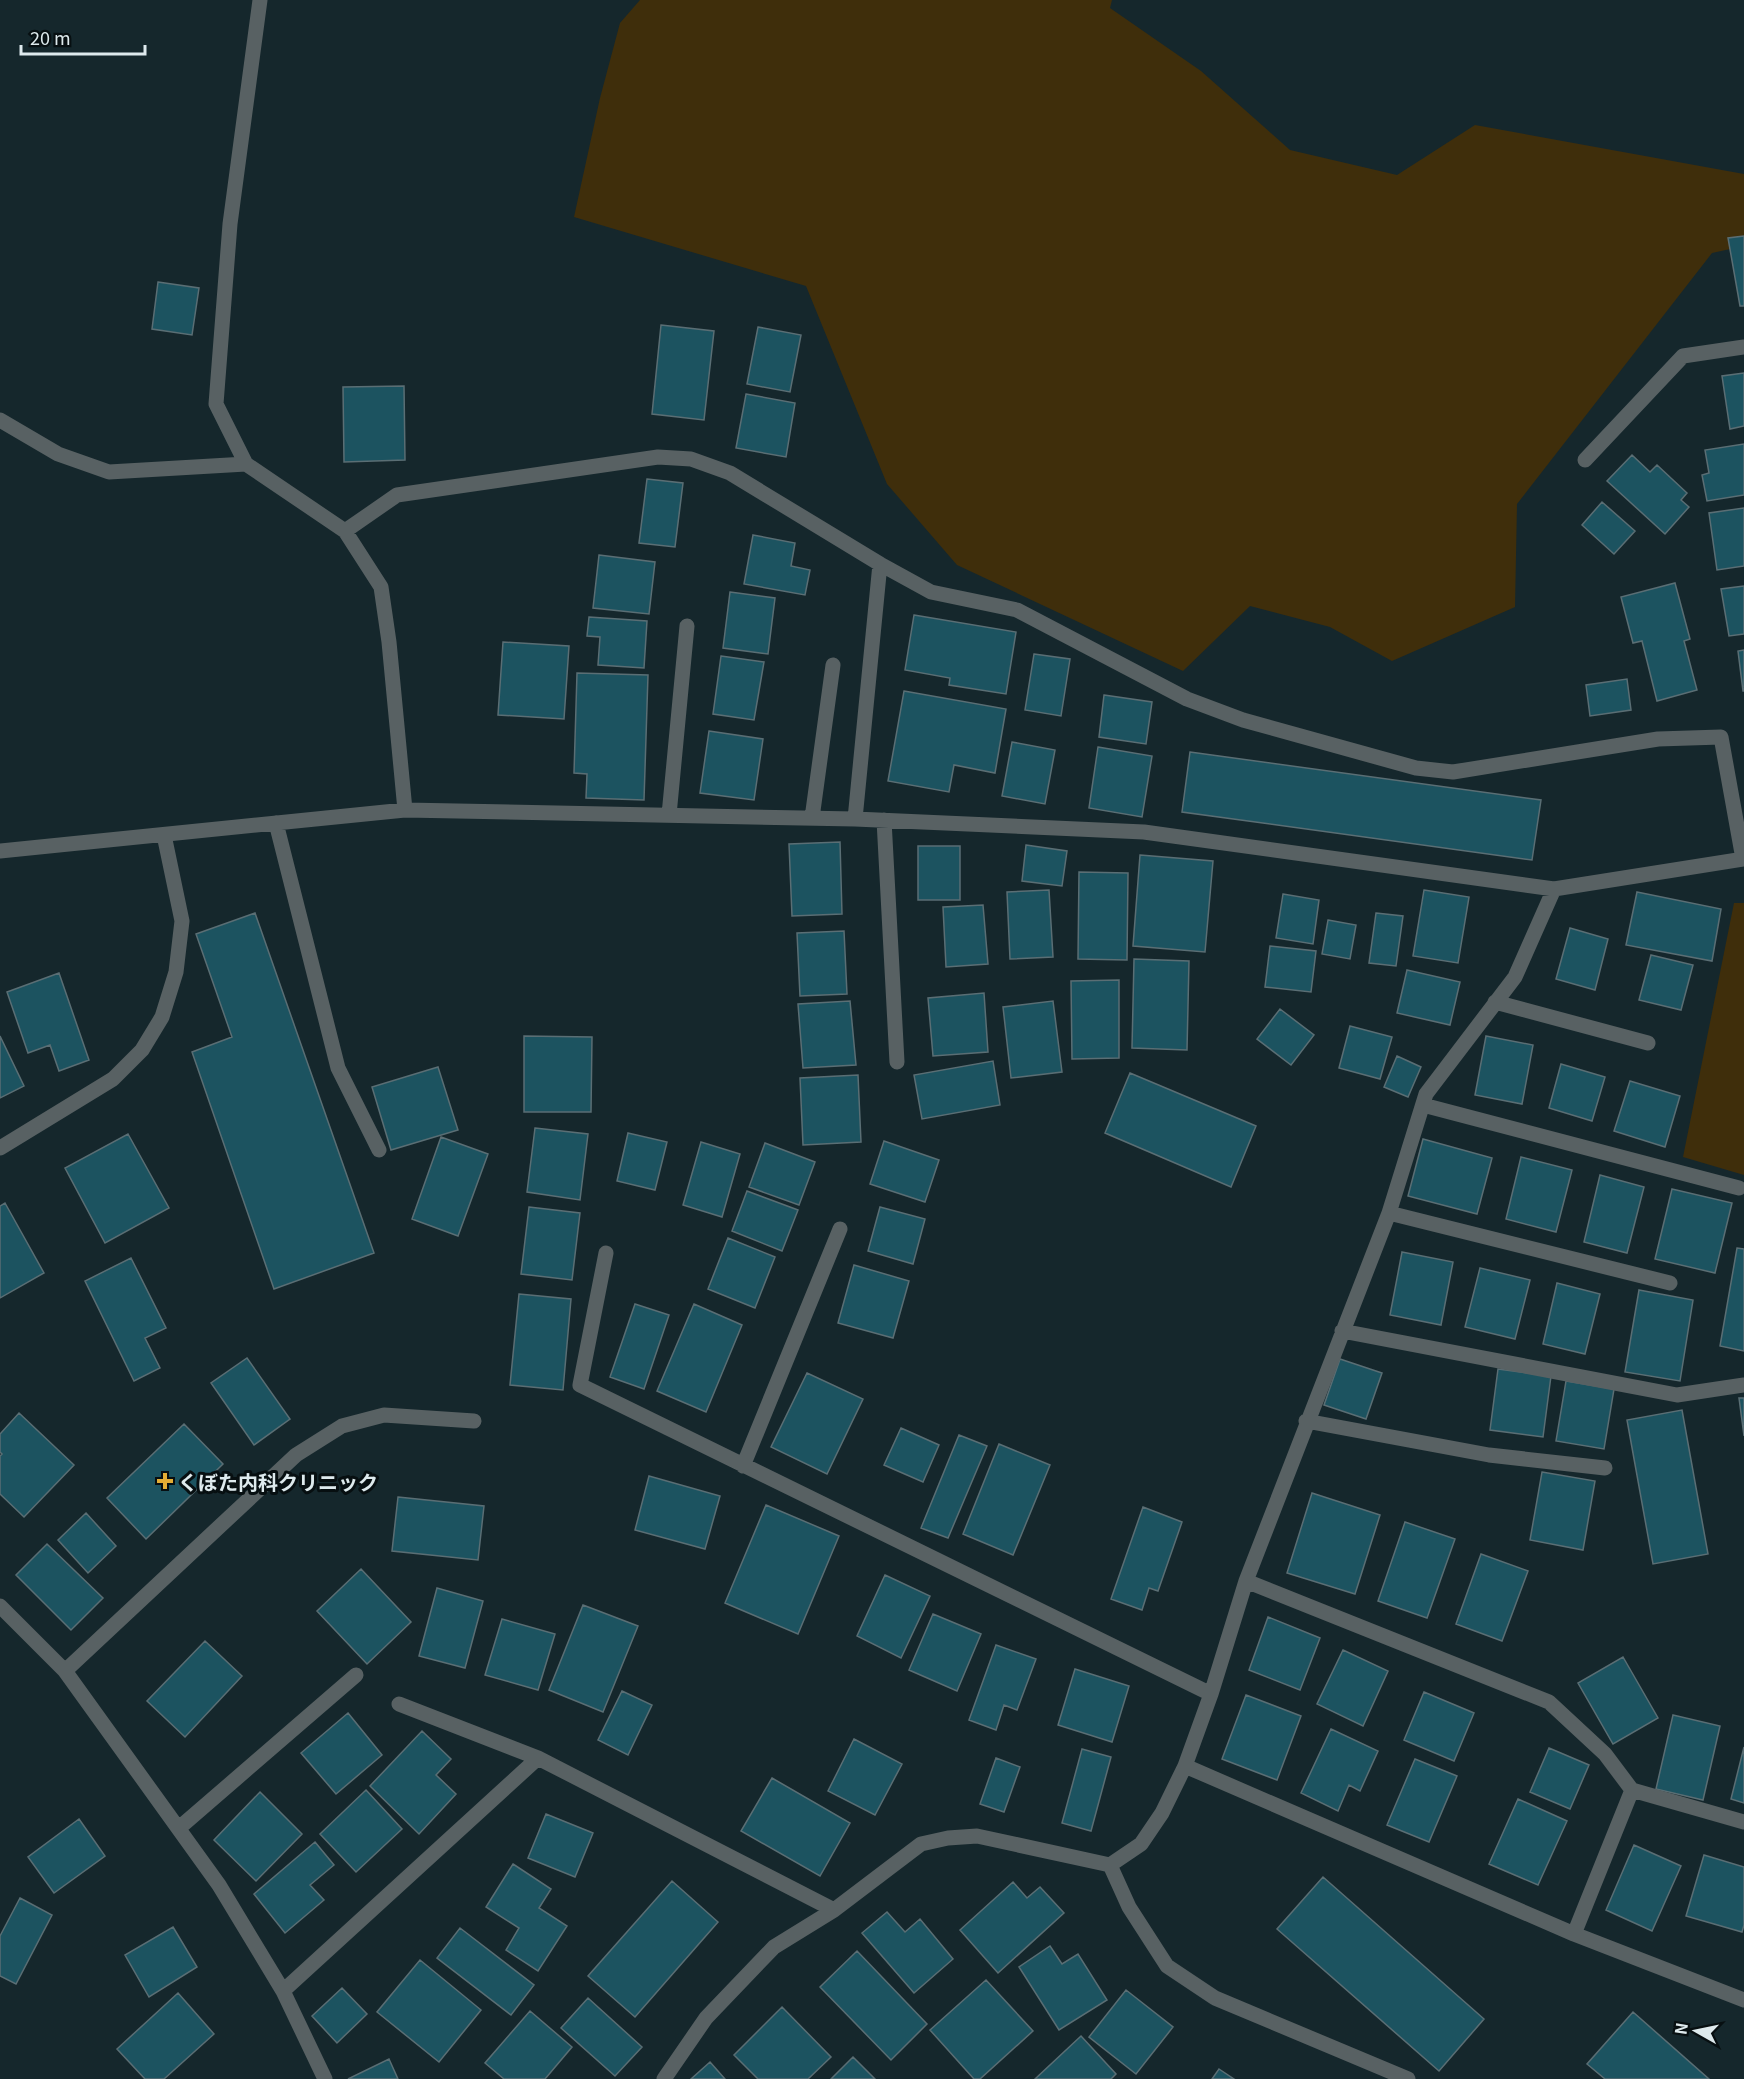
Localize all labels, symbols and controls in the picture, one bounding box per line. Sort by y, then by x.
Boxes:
scale bar [21,18,146,56]
text: 20 m [30,24,71,50]
place label: くぼた内科クリニック [178,1467,378,1496]
marker: くぼた内科クリニック [156,1472,174,1490]
north arrow [1666,2001,1726,2061]
text: N [1667,2021,1693,2036]

